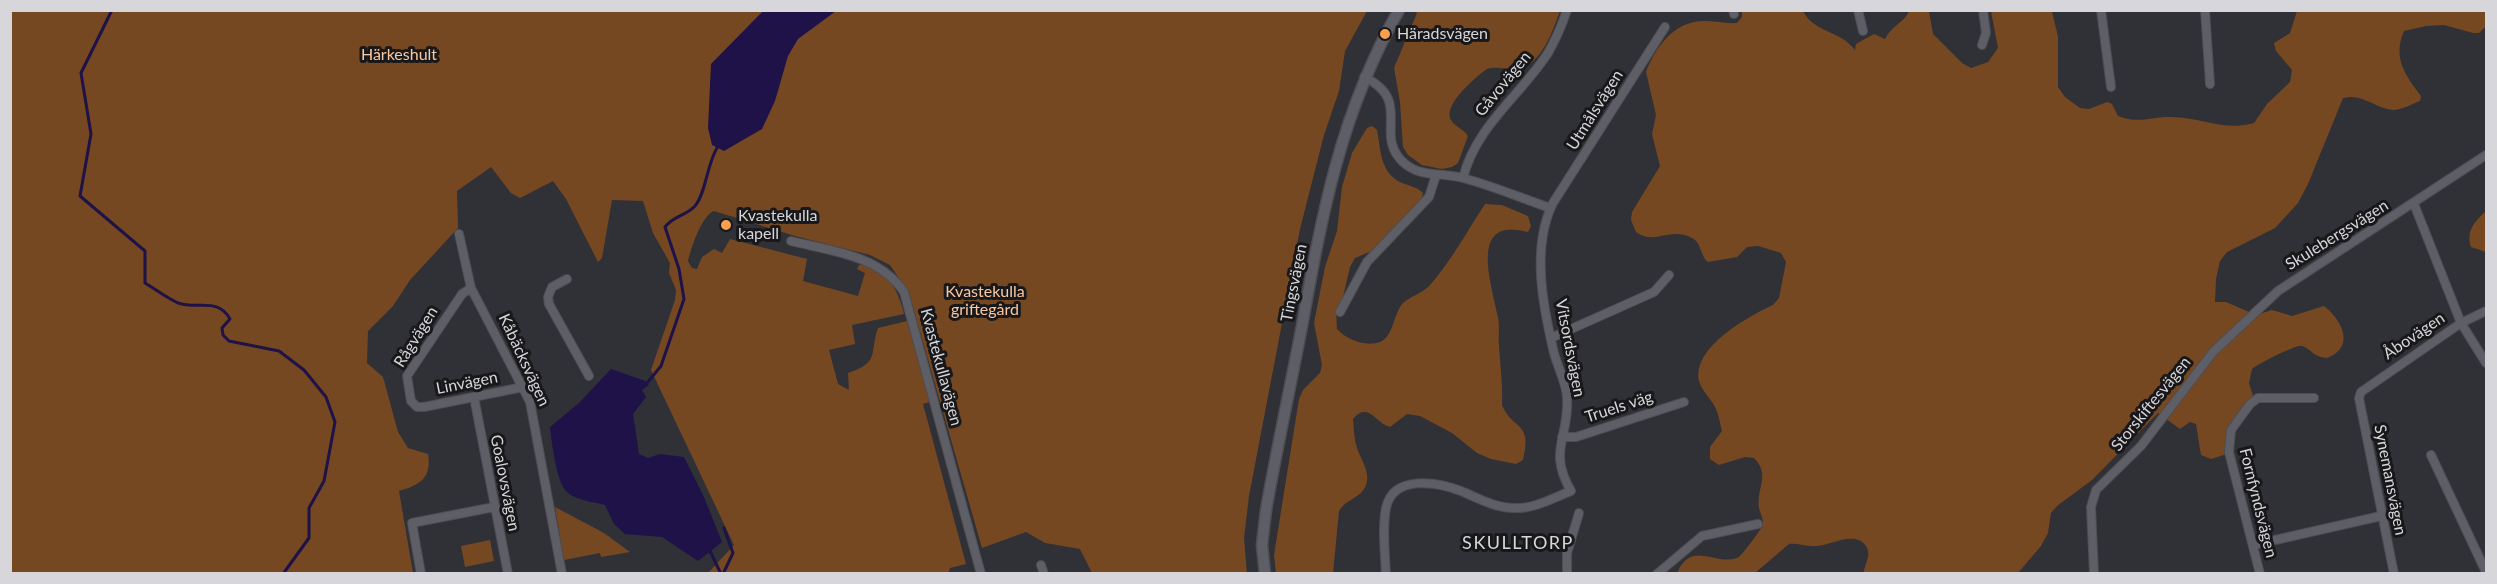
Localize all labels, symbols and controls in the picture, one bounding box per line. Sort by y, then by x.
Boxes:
place label: Häradsvägen [1397,24,1488,44]
marker: Häradsvägen [1378,27,1392,41]
park label: Härkeshult [361,45,437,65]
street label: Gåvovägen [1471,48,1535,120]
street label: Utmålsvägen [1563,66,1627,154]
street label: Skulebergsvägen [2282,196,2392,274]
place label: Kvastekulla kapell [738,206,817,244]
marker: Kvastekulla kapell [719,218,733,232]
street label: Tingsvägen [1277,242,1311,324]
park label: Kvastekulla griftegård [945,282,1025,320]
street label: Vitsordsvägen [1551,297,1589,399]
street label: Rågvägen [390,303,442,371]
street label: Kvastekullavägen [916,306,966,428]
street label: Åbovägen [2380,308,2448,364]
street label: Kåbäcksvägen [494,311,554,409]
street label: Storskiftesvägen [2107,353,2195,455]
street label: Linvägen [435,368,499,398]
street label: Truels väg [1583,387,1655,427]
street label: Synemansvägen [2370,423,2410,537]
street label: Goalovsvägen [486,433,524,533]
street label: Fornfyndsvägen [2235,446,2281,560]
district label: SKULLTORP [1462,532,1574,554]

